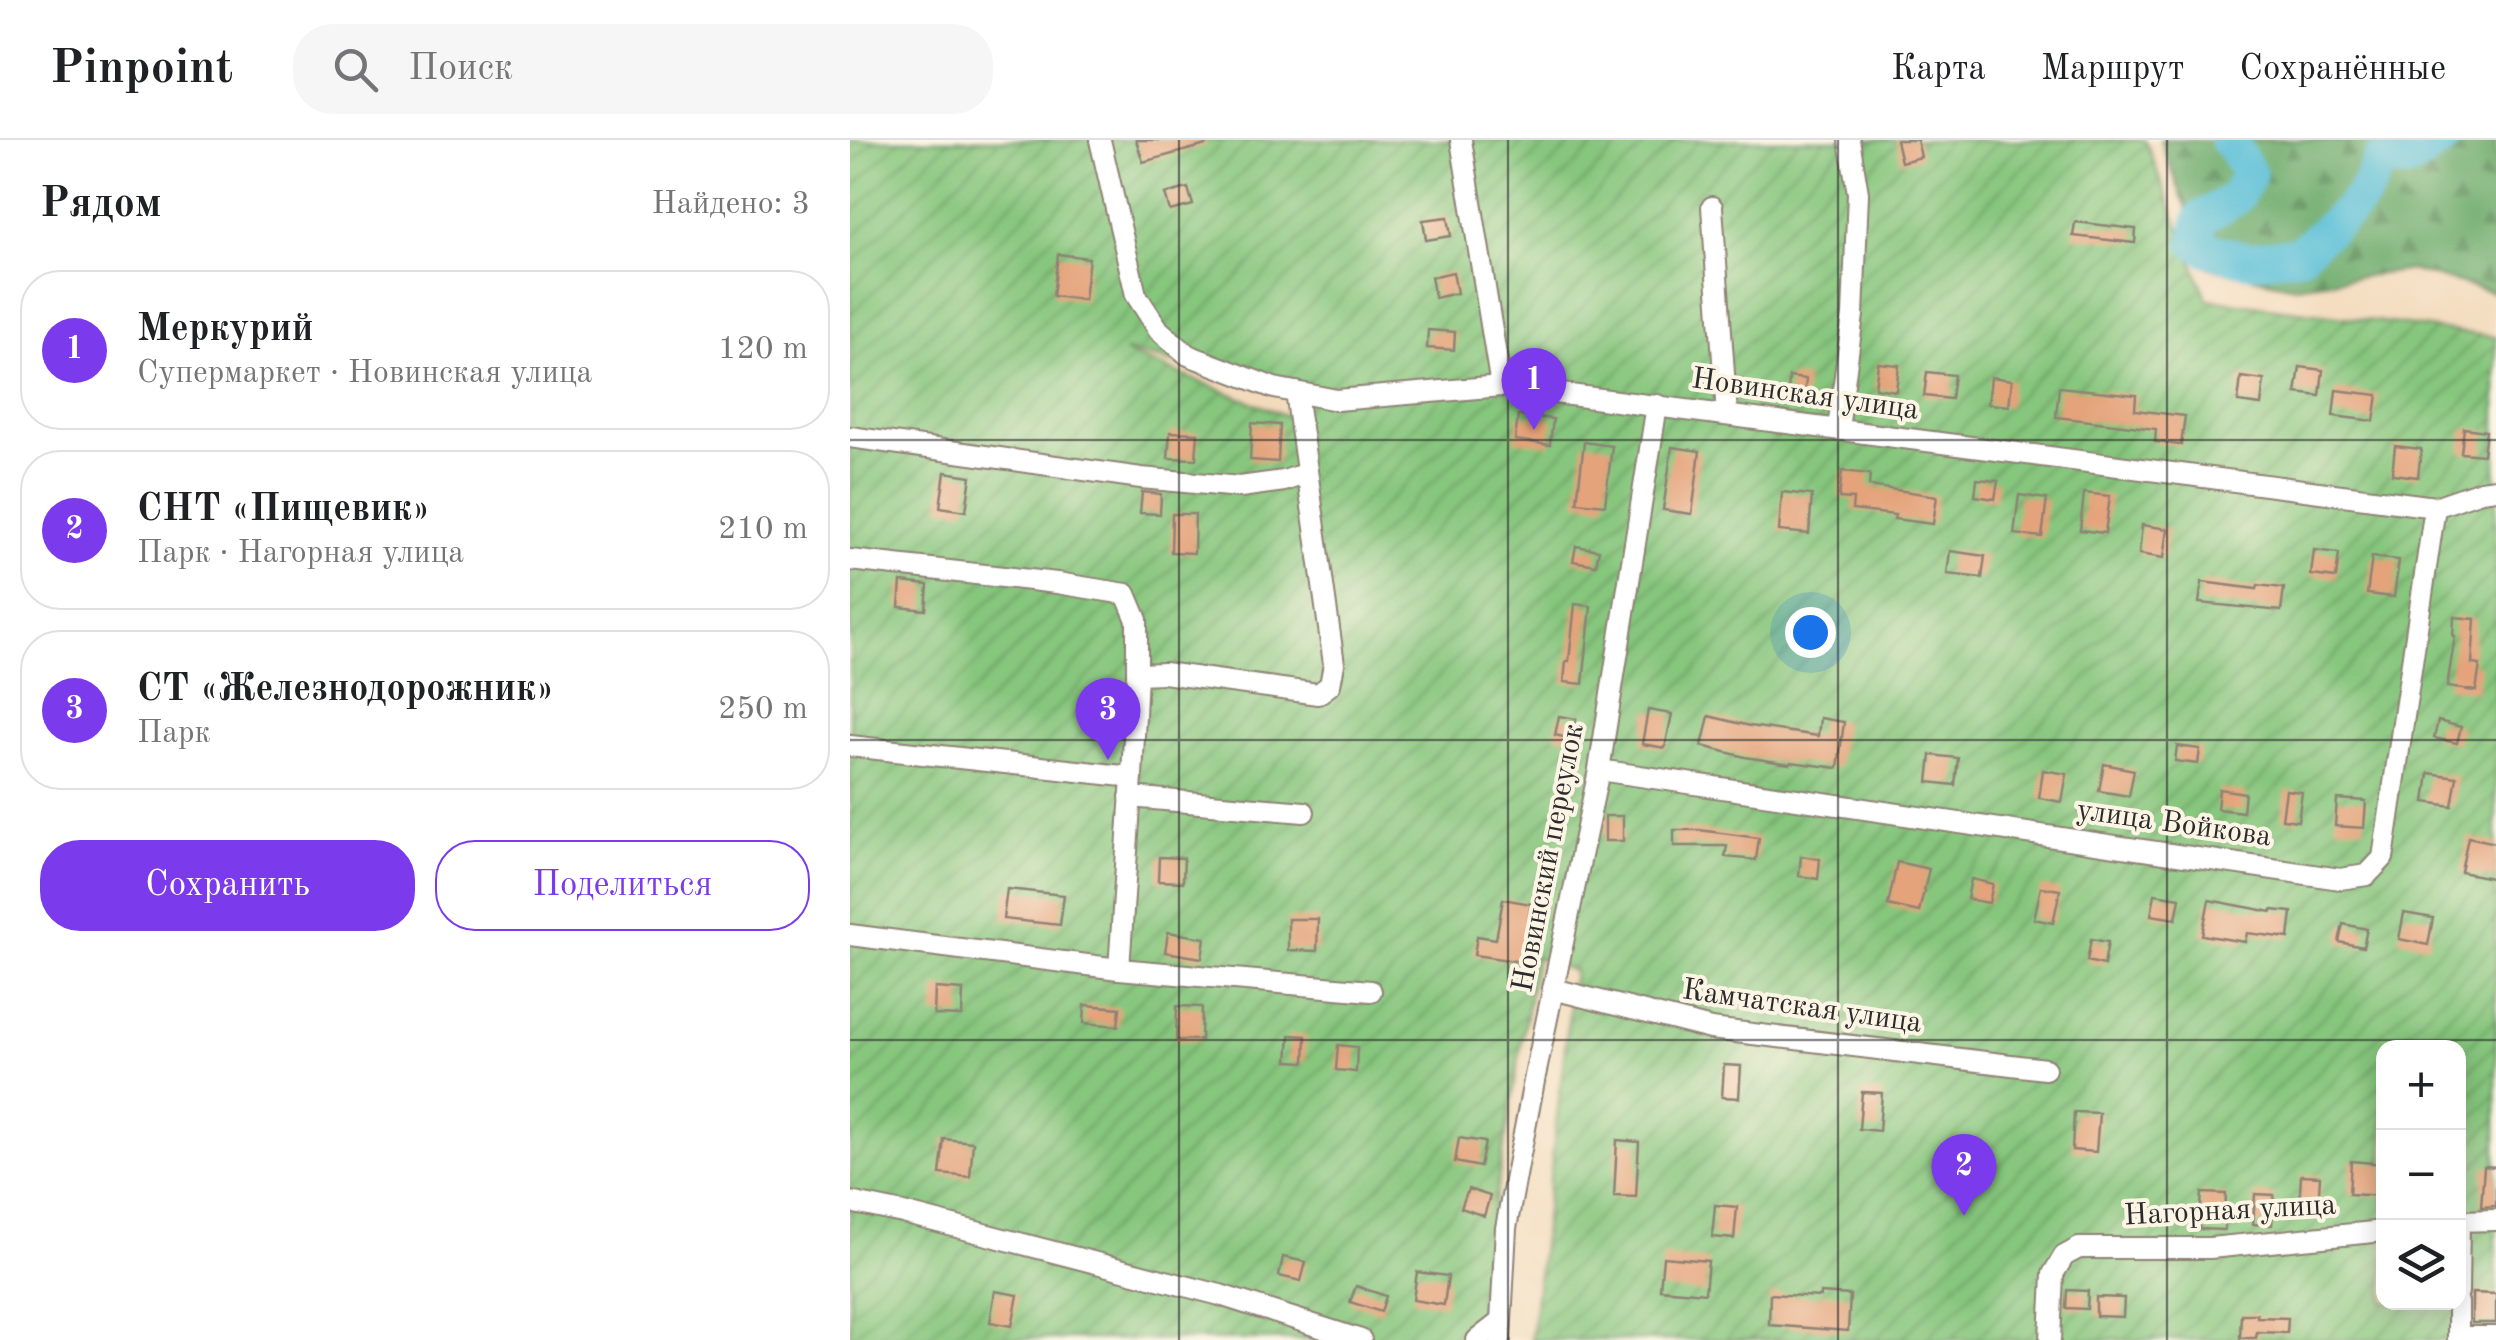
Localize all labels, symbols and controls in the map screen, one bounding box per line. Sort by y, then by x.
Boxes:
search box [293,24,993,114]
icon: search [328,42,383,97]
text: Pinpoint [50,45,233,93]
text: Поиск [408,50,513,88]
text: Карта [1891,52,1986,87]
text: Маршрут [2041,52,2185,87]
text: Сохранённые [2240,52,2446,87]
text: Рядом [40,184,162,226]
text: Найдено: 3 [651,189,810,221]
text: Меркурий [137,311,313,349]
text: 1 [65,334,84,366]
text: 120 m [718,334,808,366]
pin: 1 [1502,348,1566,430]
text: Супермаркет · Новинская улица [137,358,592,390]
street label: Новинская улица [1689,364,1921,426]
text: СНТ «Пищевик» [137,491,430,529]
text: 2 [65,514,84,546]
text: 210 m [718,514,808,546]
text: Парк · Нагорная улица [137,538,464,570]
your location [1785,607,1836,658]
text: СТ «Железнодорожник» [137,671,554,709]
pin: 3 [1076,678,1140,760]
text: 3 [65,694,84,726]
text: 250 m [718,694,808,726]
text: Парк [137,718,211,750]
street label: Новинский переулок [1508,721,1590,995]
street label: улица Войкова [2075,796,2273,853]
button: Сохранить [40,840,415,931]
button: Поделиться [435,840,810,931]
street label: Камчатская улица [1680,975,1924,1039]
map controls [2376,1040,2466,1310]
button: + [2376,1040,2466,1130]
button: − [2376,1130,2466,1220]
pin: 2 [1932,1134,1996,1216]
street label: Нагорная улица [2123,1190,2337,1232]
button: layers [2376,1220,2466,1310]

